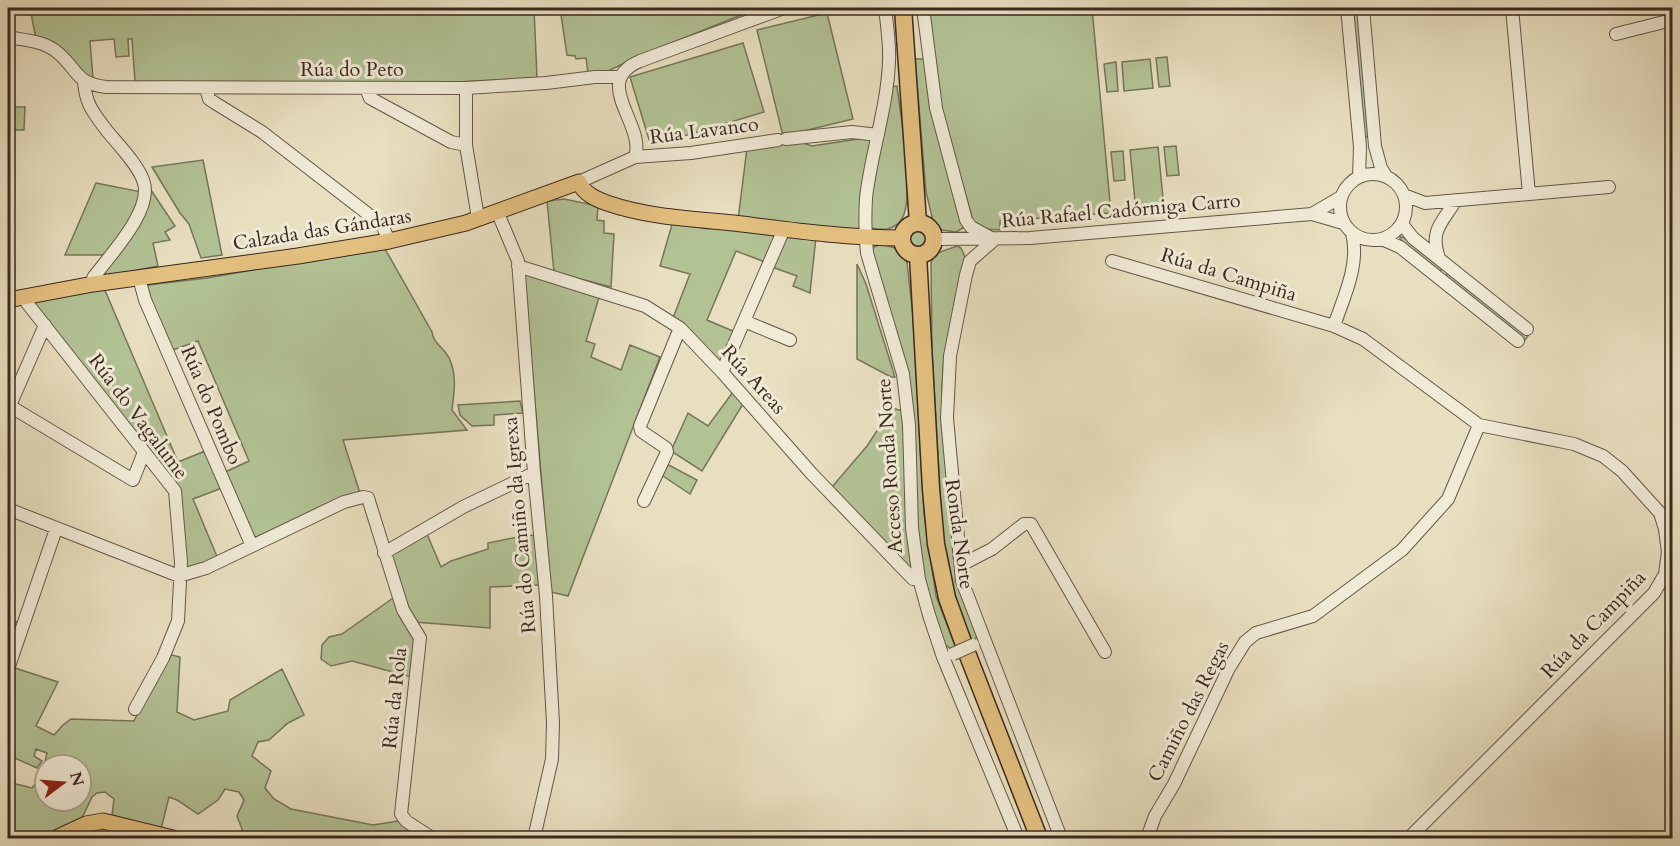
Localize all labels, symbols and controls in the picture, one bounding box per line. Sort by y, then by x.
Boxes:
street label: Rúa do Peto [300,56,404,83]
street label: Rúa Lavanco [648,110,760,151]
street label: Rúa Rafael Cadórniga Carro [1000,187,1242,234]
street label: Calzada das Gándaras [231,202,413,257]
street label: Rúa da Campiña [1158,241,1300,308]
street label: Rúa Areas [715,339,792,420]
street label: Rúa do Pombo [174,342,249,469]
street label: Rúa do Vagalume [82,348,195,485]
street label: Acceso Ronda Norte [870,377,909,555]
street label: Rúa do Camiño da Igrexa [497,415,542,634]
street label: Ronda Norte [938,477,981,591]
street label: Rúa da Campiña [1535,564,1652,684]
street label: Camiño das Regas [1141,636,1236,786]
street label: Rúa da Rola [376,646,413,750]
north arrow [33,753,93,813]
text: N [64,769,89,789]

